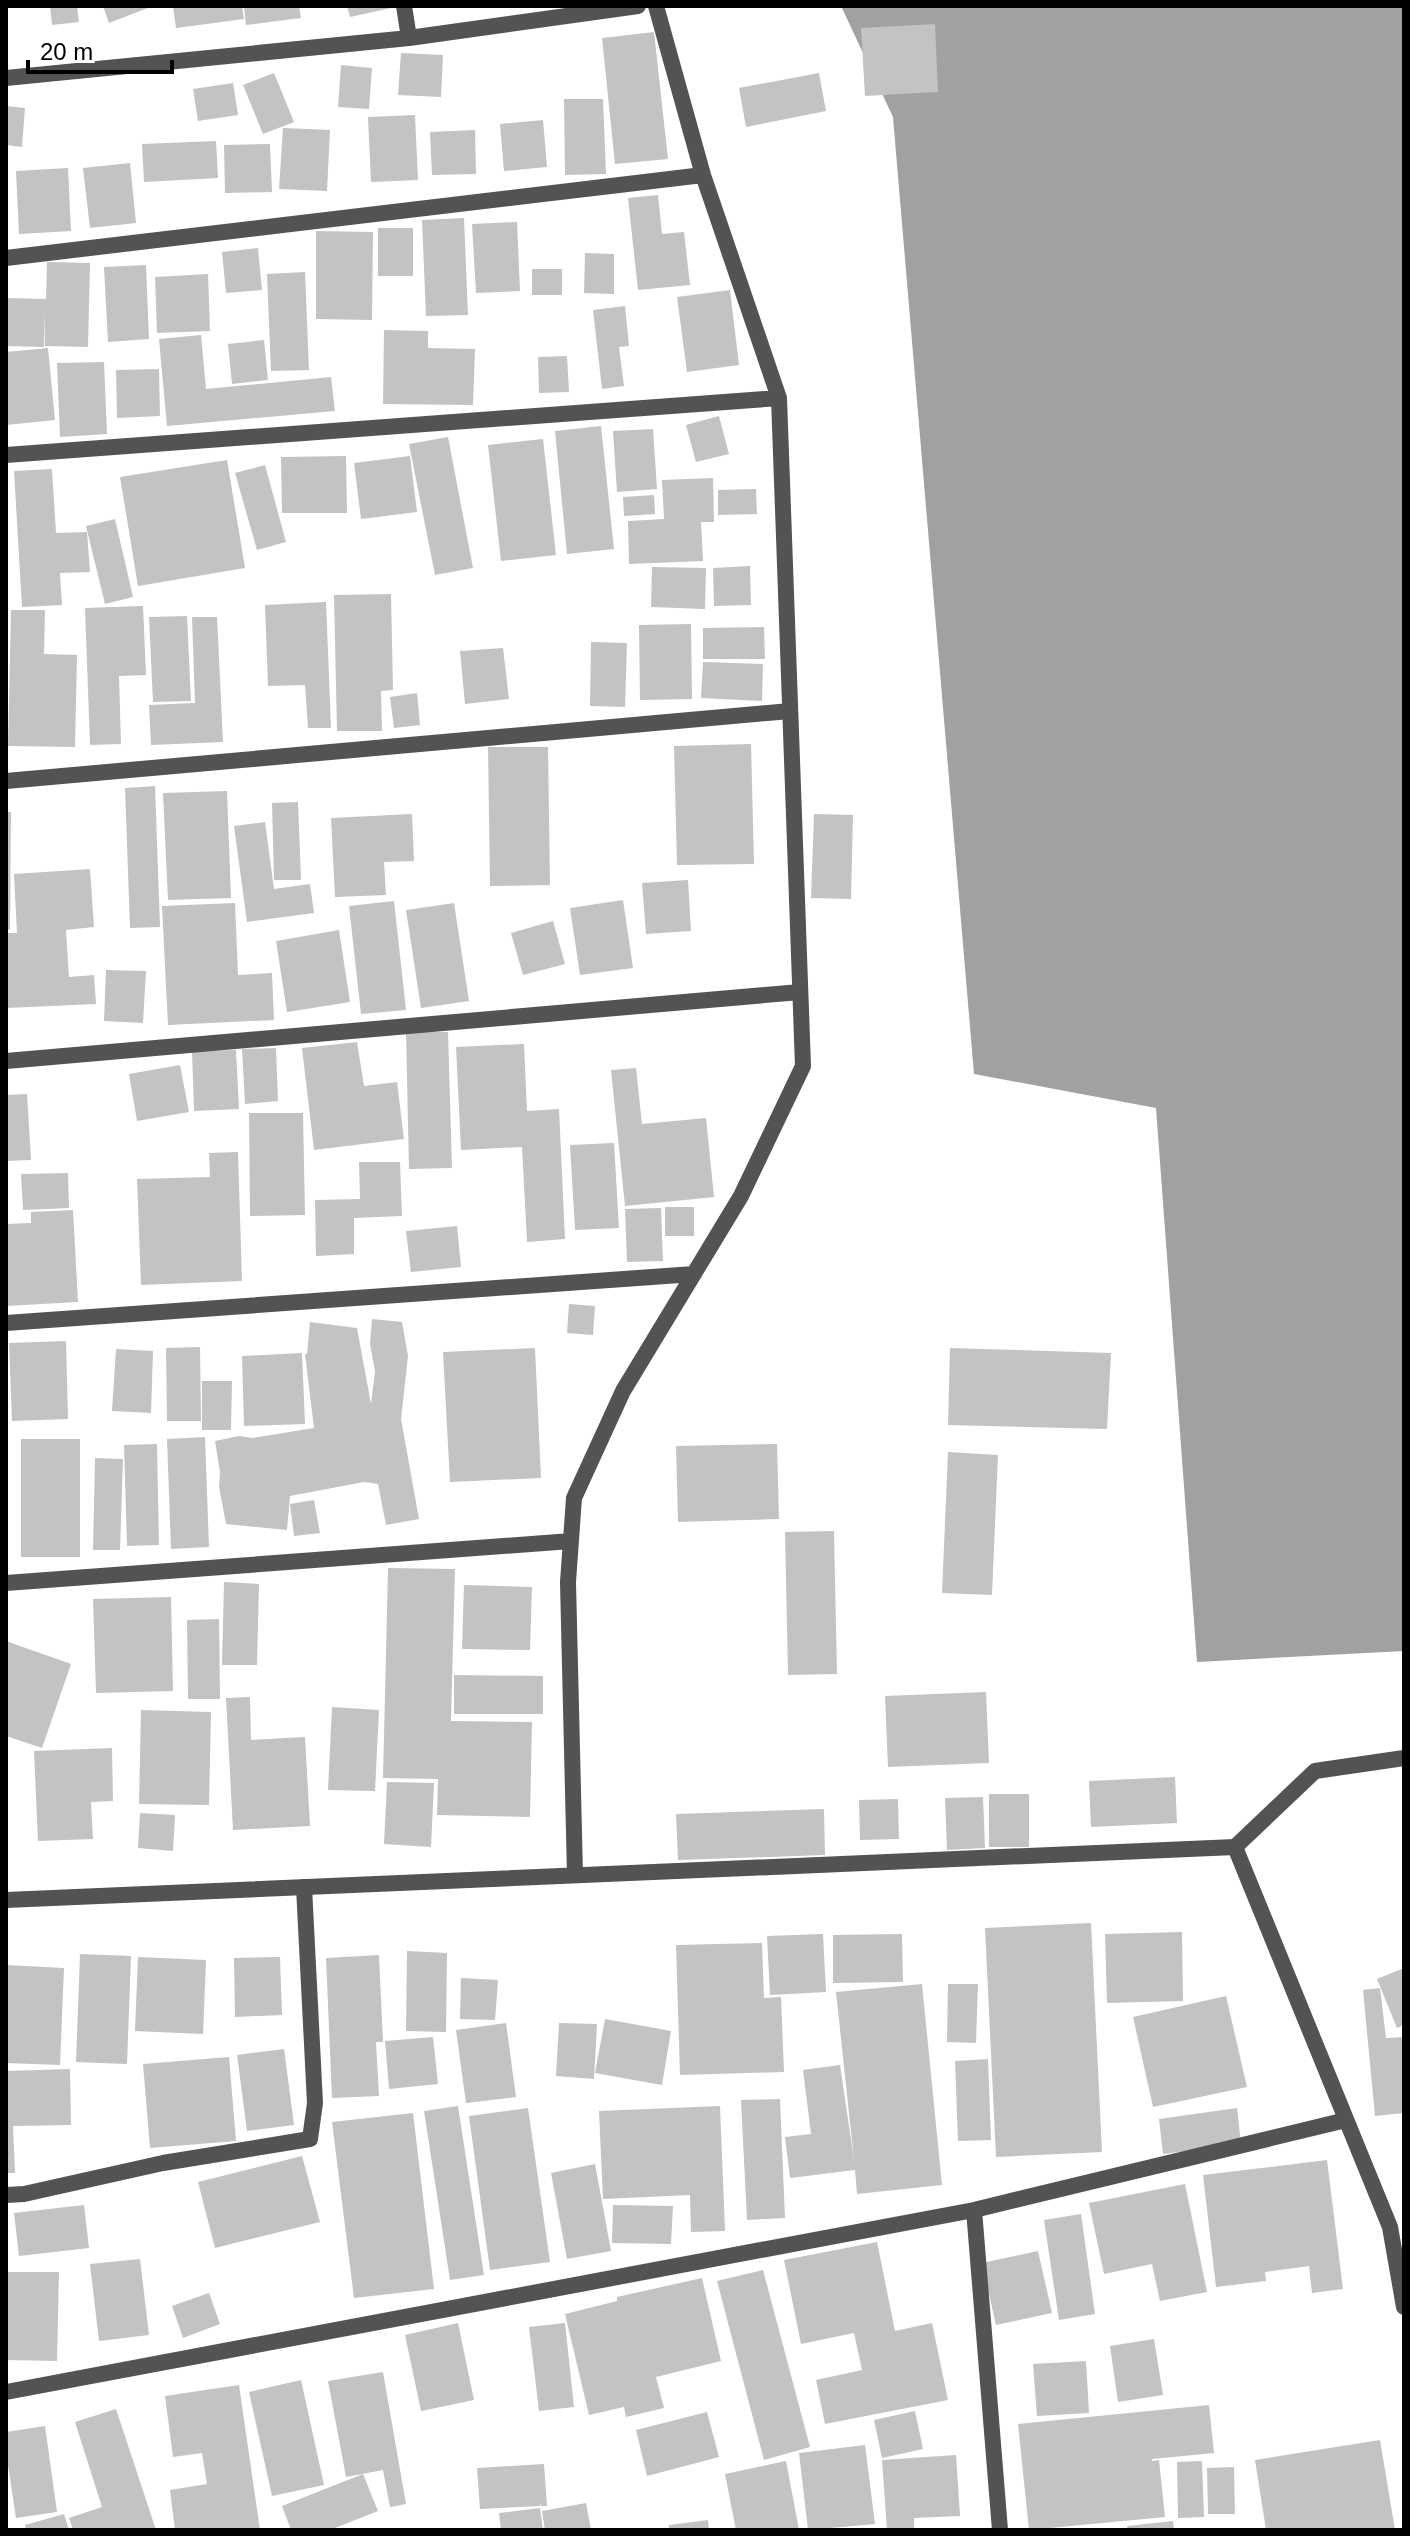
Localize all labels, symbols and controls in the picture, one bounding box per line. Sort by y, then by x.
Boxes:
scale bar [28,24,172,74]
text: 20 m [40,38,93,65]

